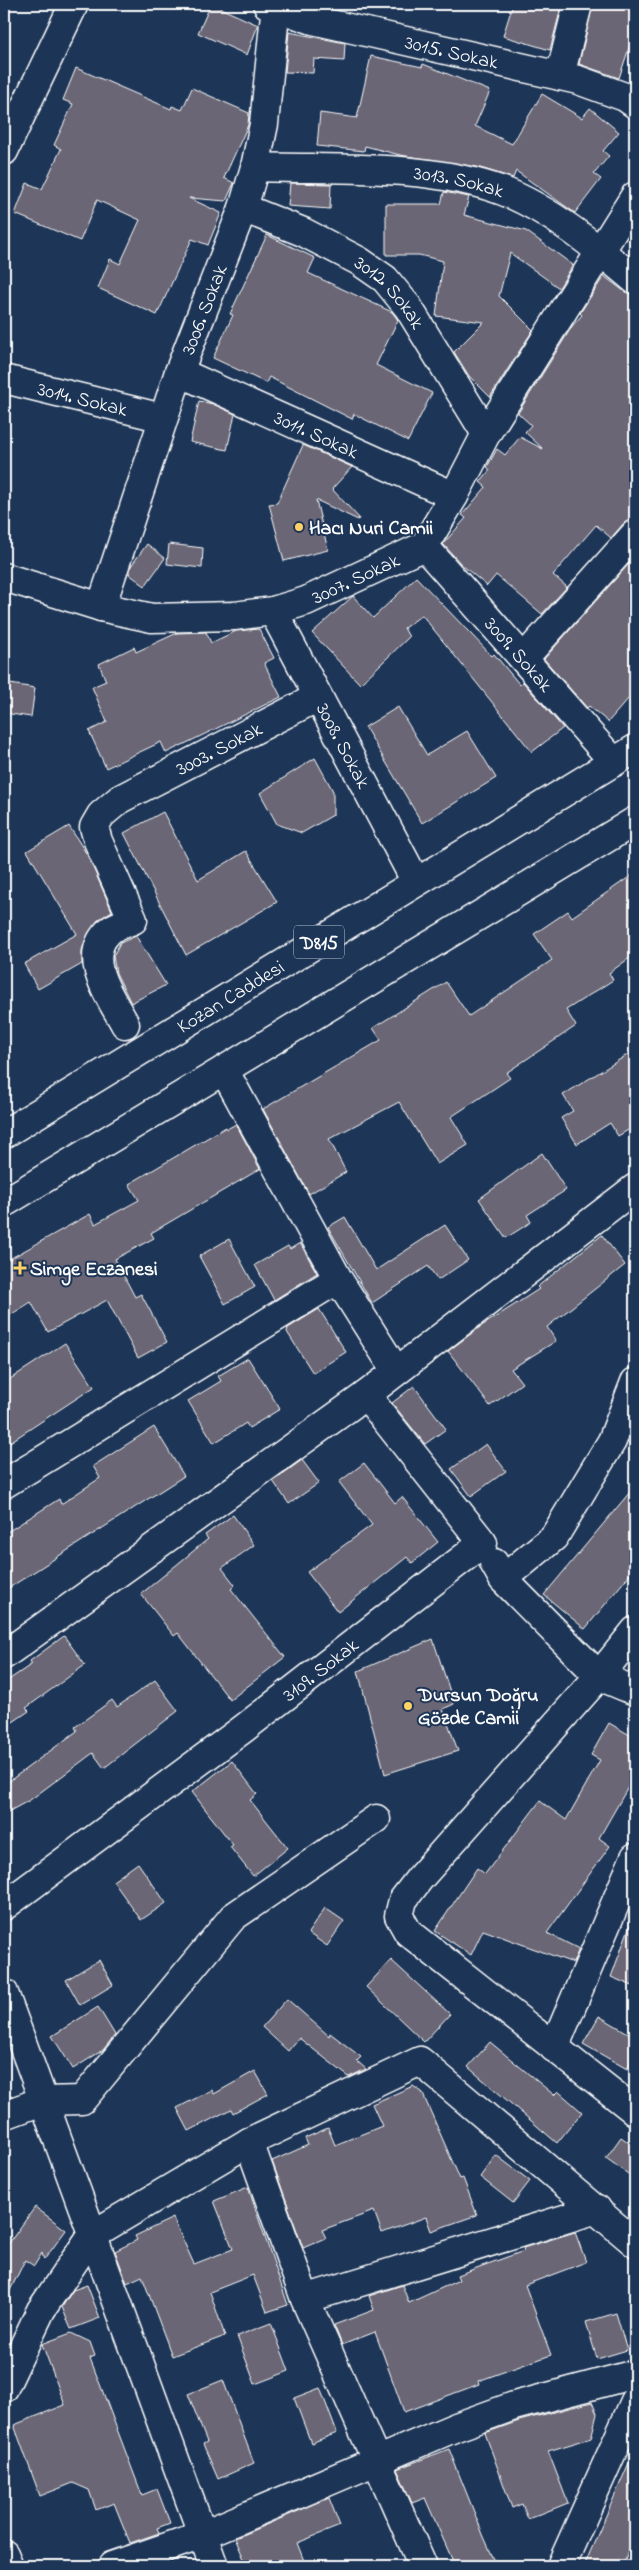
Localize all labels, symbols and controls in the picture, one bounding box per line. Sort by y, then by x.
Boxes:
street label: 3015. Sokak [402,29,501,79]
street label: 3013. Sokak [412,160,508,207]
street label: 3012. Sokak [347,250,430,336]
street label: 3006. Sokak [175,261,237,359]
street label: 3014. Sokak [34,376,130,426]
street label: 3011. Sokak [269,405,363,468]
place label: Hacı Nuri Camii [309,515,433,544]
marker: Hacı Nuri Camii [293,521,305,533]
street label: 3007. Sokak [308,547,405,613]
street label: 3009. Sokak [476,612,559,700]
street label: 3008. Sokak [307,699,376,795]
street label: 3003. Sokak [171,716,268,785]
road number: D815 [294,926,344,959]
street label: Kozan Caddesi [172,954,291,1042]
place label: Simge Eczanesi [30,1256,158,1286]
marker: Simge Eczanesi [14,1262,26,1274]
street label: 3109. Sokak [277,1632,366,1710]
place label: Dursun Doğru Gözde Camii [417,1682,538,1734]
marker: Dursun Doğru Gözde Camii [402,1700,414,1712]

